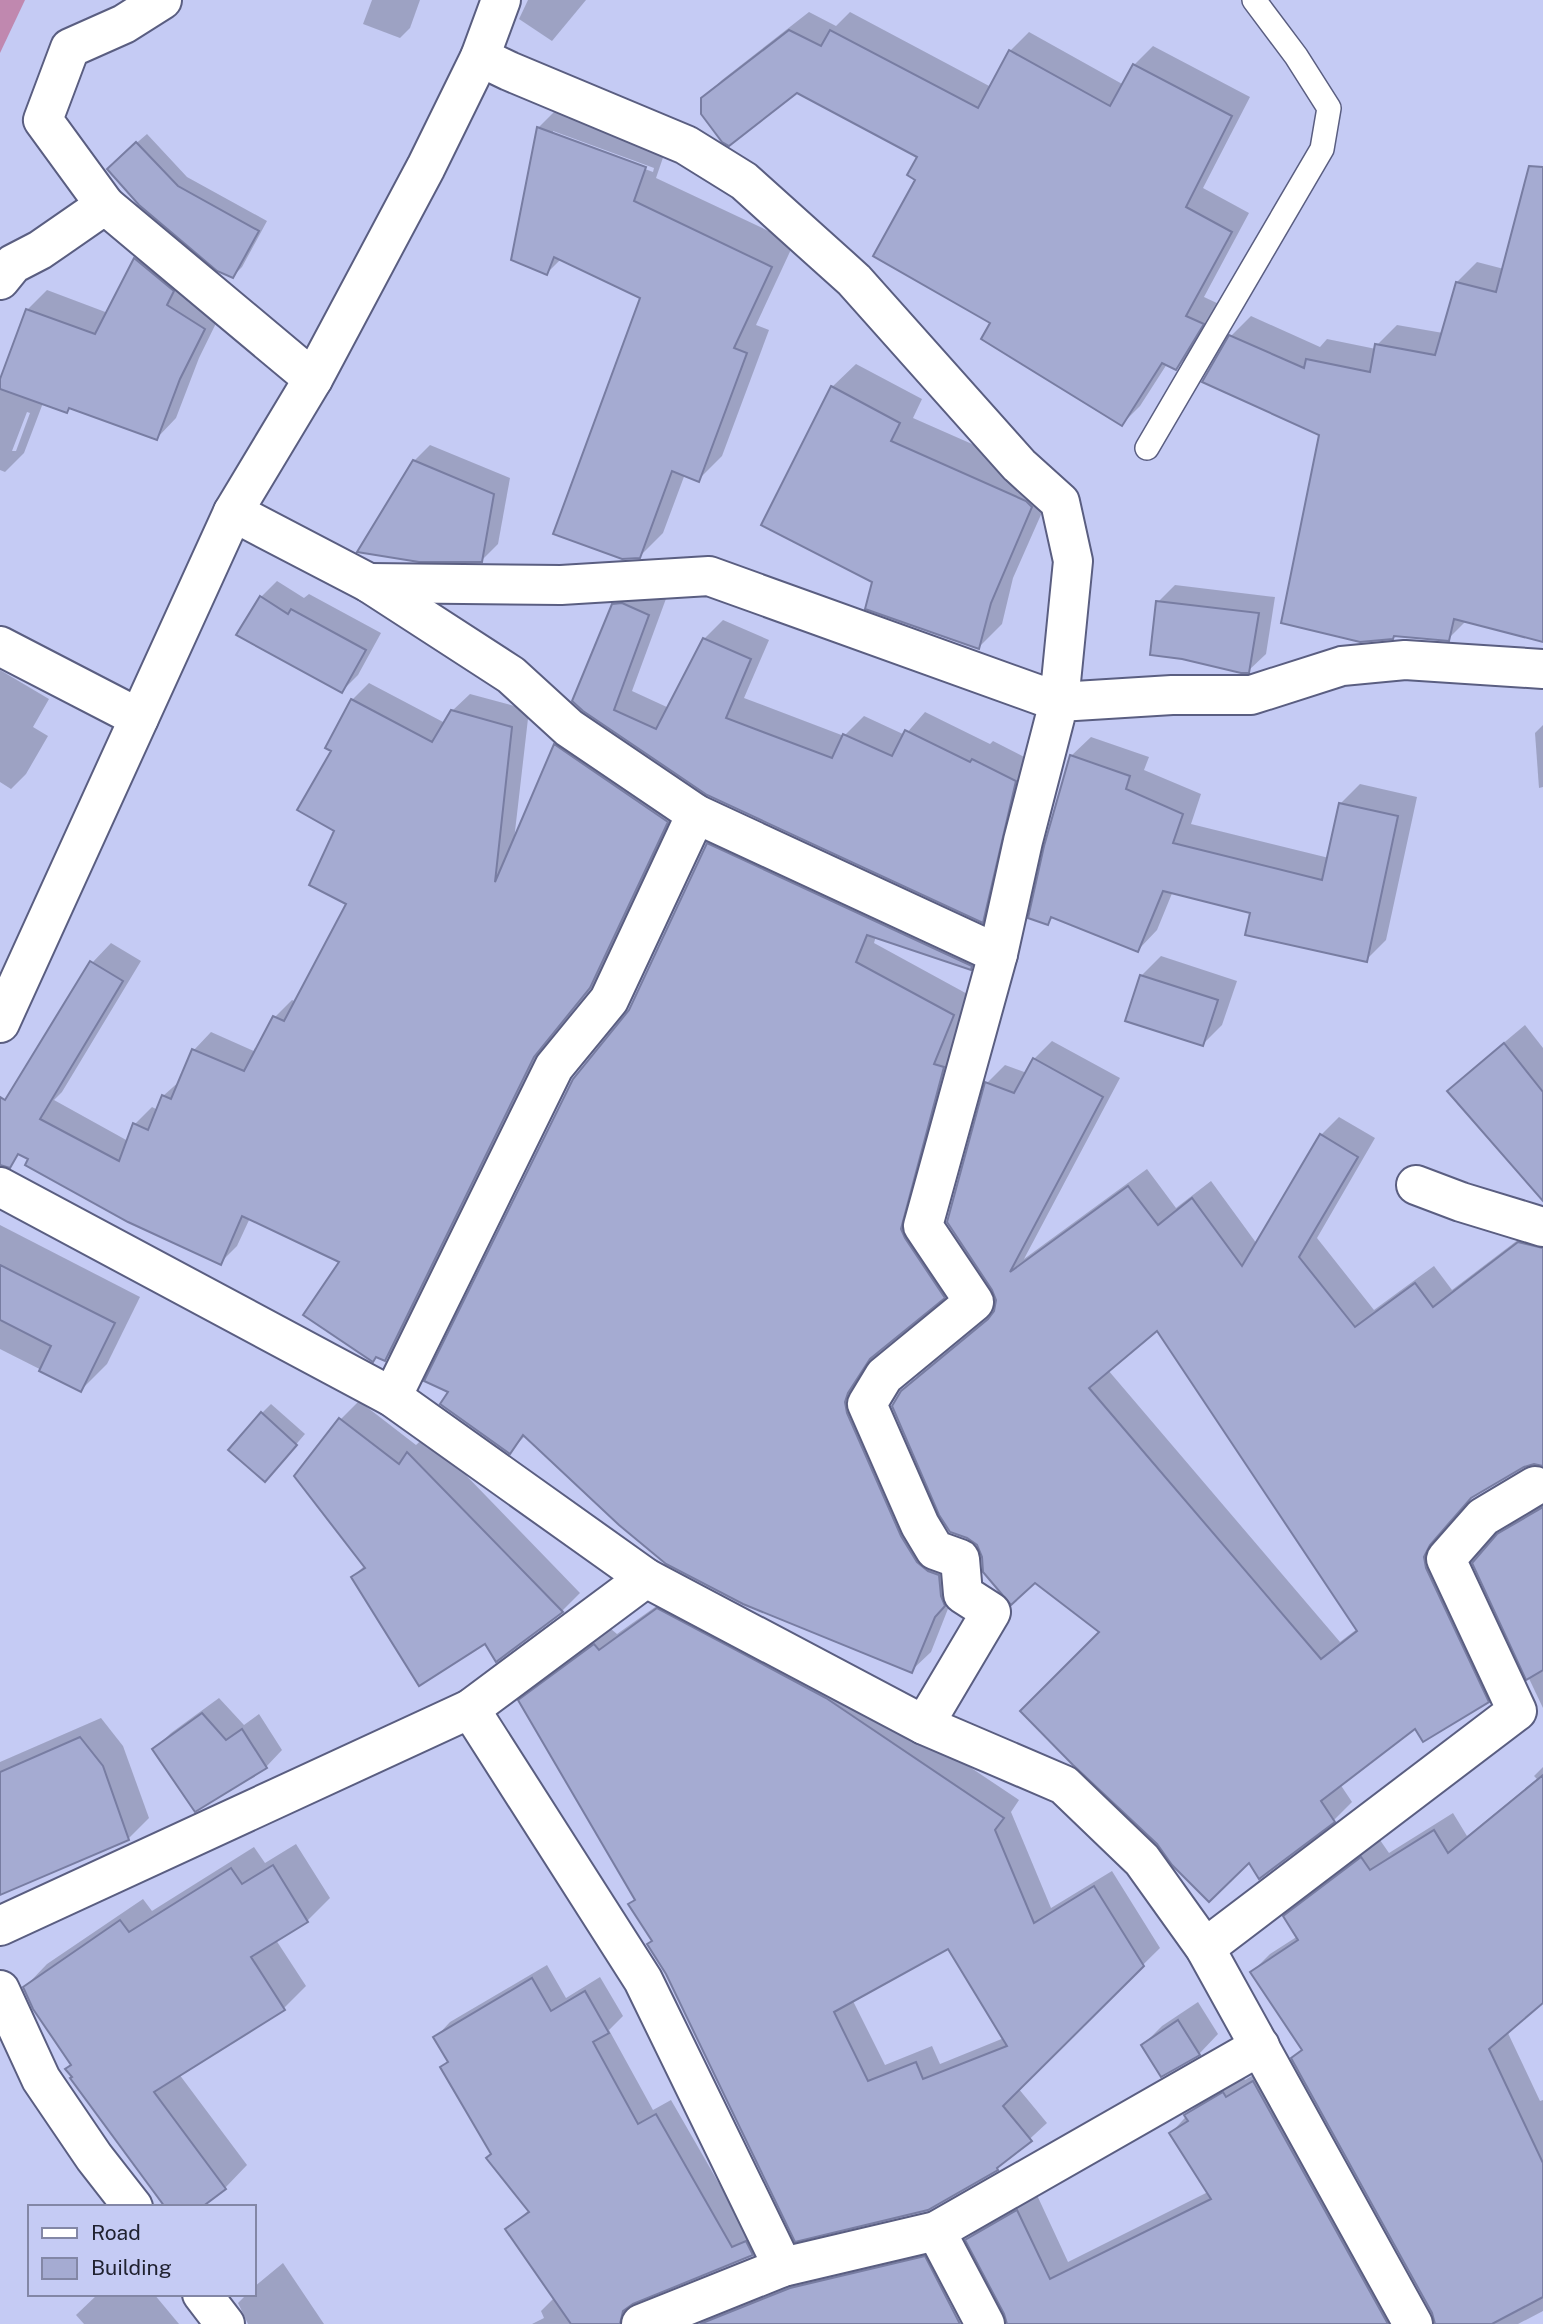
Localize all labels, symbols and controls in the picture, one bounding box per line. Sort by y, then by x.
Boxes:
legend [28,2205,256,2296]
text: Road [91,2220,141,2245]
text: Building [91,2255,172,2280]

